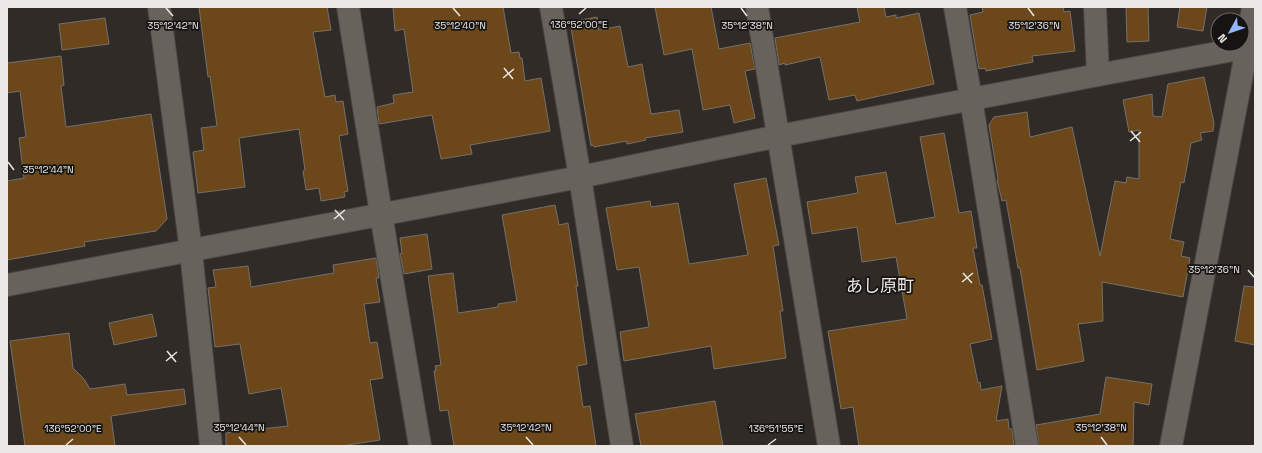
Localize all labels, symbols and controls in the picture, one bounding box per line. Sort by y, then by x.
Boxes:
north arrow [1210,12,1250,52]
text: 136°52'00"E [550,18,608,31]
text: 35°12'42"N [147,19,199,32]
text: 35°12'40"N [434,19,486,32]
text: 35°12'38"N [721,19,773,32]
text: 35°12'36"N [1008,19,1060,32]
text: N [1215,31,1230,46]
text: 35°12'44"N [22,163,74,176]
text: 35°12'36"N [1188,263,1240,276]
district label: あし原町 [846,275,914,297]
text: 35°12'44"N [213,421,265,434]
text: 35°12'42"N [500,421,552,434]
text: 35°12'38"N [1075,421,1127,434]
text: 136°52'00"E [44,422,102,435]
text: 136°51'55"E [749,422,804,435]

